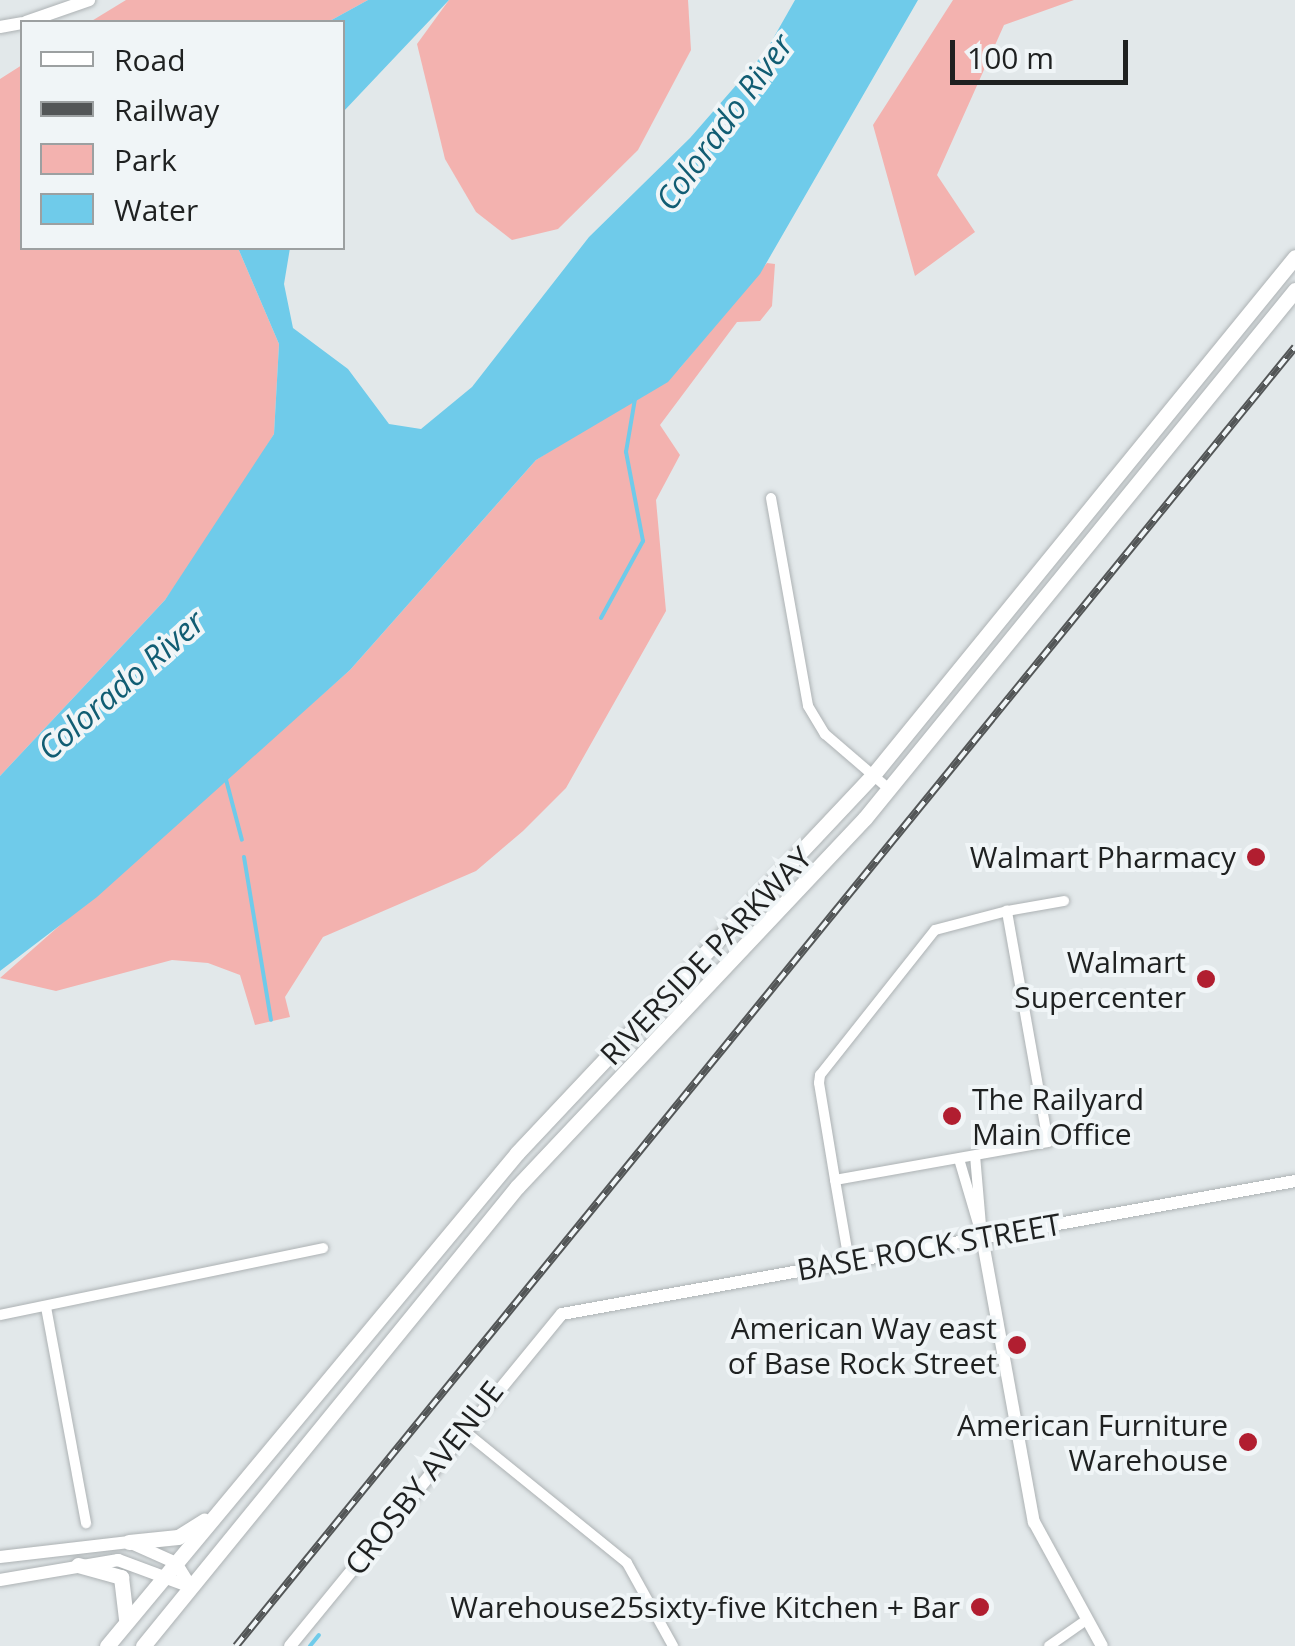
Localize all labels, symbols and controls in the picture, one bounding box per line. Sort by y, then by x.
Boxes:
legend [20,20,345,250]
scale bar [955,20,1132,82]
water label: Colorado River [647,27,801,217]
text: 100 m [967,37,1054,78]
text: Road [114,39,186,80]
text: Railway [114,89,219,130]
text: Park [114,139,177,180]
text: Water [114,189,198,230]
water label: Colorado River [30,602,212,768]
place label: Walmart Pharmacy [970,839,1236,875]
street label: RIVERSIDE PARKWAY [593,840,819,1072]
marker: Walmart Pharmacy [1245,846,1267,868]
place label: Walmart Supercenter [1014,944,1186,1014]
marker: Walmart Supercenter [1195,968,1217,990]
place label: The Railyard Main Office [972,1081,1144,1152]
marker: The Railyard Main Office [941,1105,963,1127]
street label: BASE ROCK STREET [794,1206,1064,1288]
place label: American Way east of Base Rock Street [728,1310,997,1380]
marker: American Way east of Base Rock Street [1006,1334,1028,1356]
street label: CROSBY AVENUE [337,1374,511,1582]
place label: American Furniture Warehouse [957,1407,1228,1478]
marker: American Furniture Warehouse [1237,1431,1259,1453]
place label: Warehouse25sixty-five Kitchen + Bar [450,1589,960,1625]
marker: Warehouse25sixty-five Kitchen + Bar [969,1596,991,1618]

